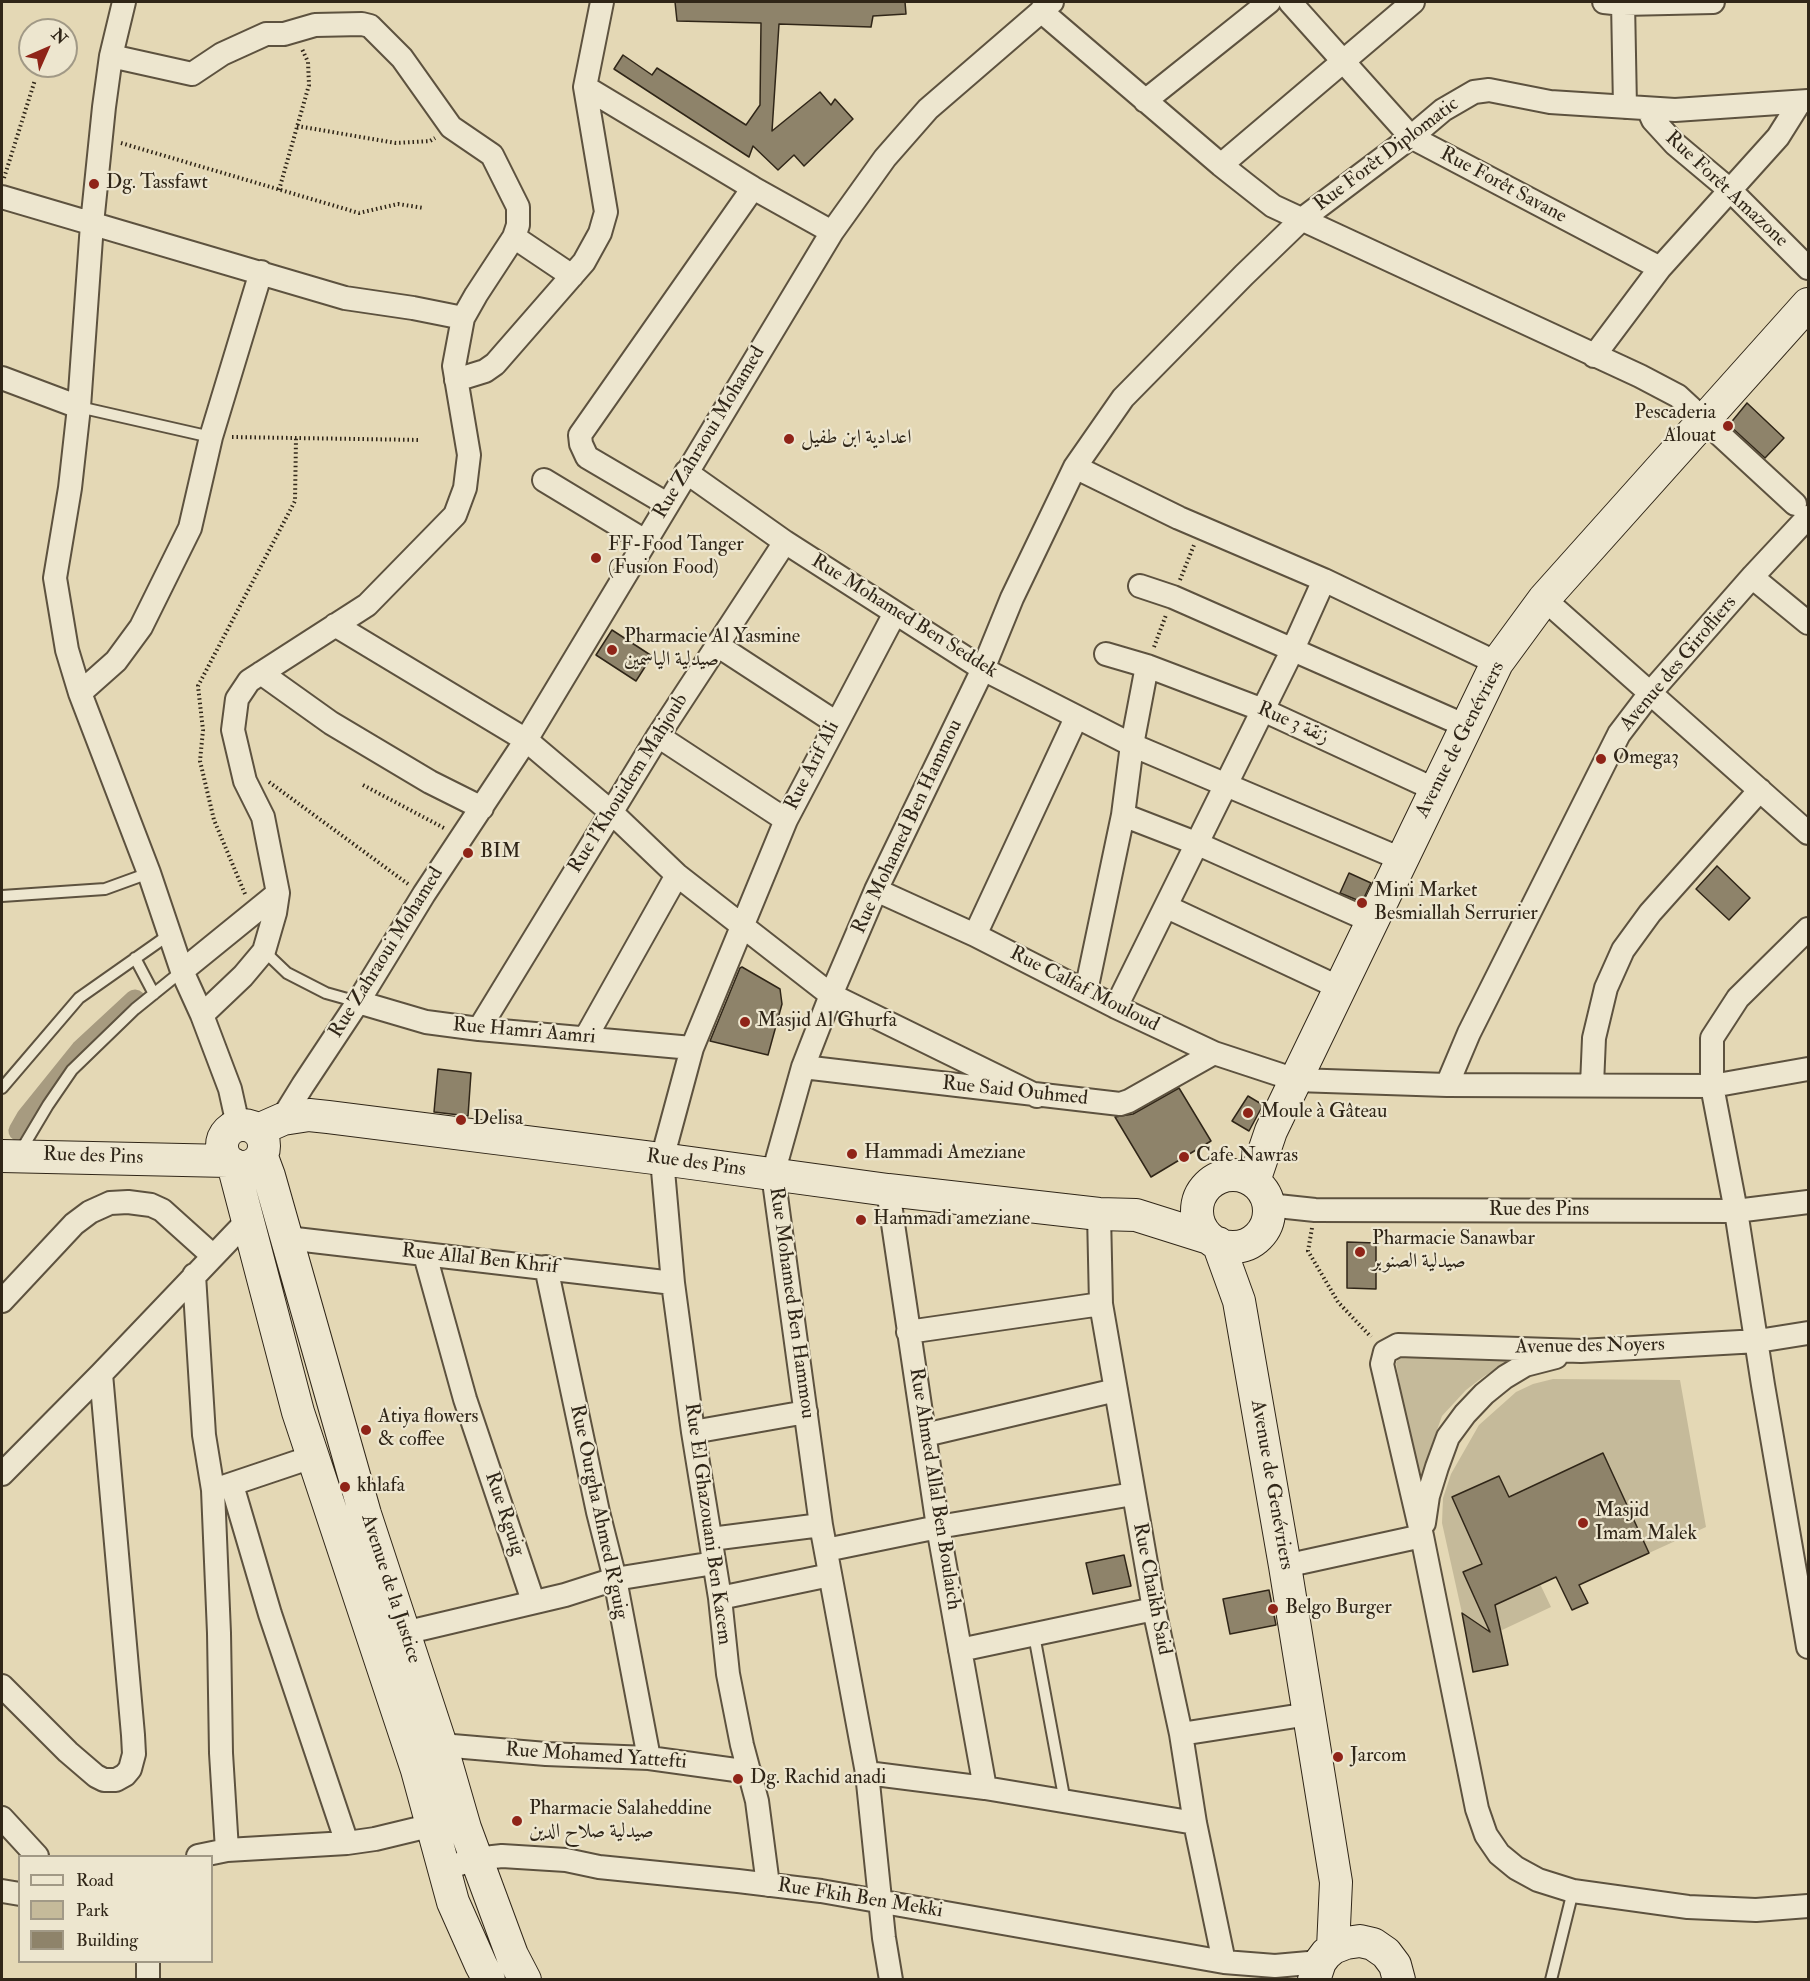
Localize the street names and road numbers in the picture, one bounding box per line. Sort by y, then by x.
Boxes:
street label: Rue Forêt Diplomatic [1310,93,1464,217]
street label: Rue Forêt Amazone [1659,127,1793,253]
street label: Rue Forêt Savane [1436,143,1570,229]
street label: Rue Zahraoui Mohamed [649,342,771,524]
street label: Rue Mohamed Ben Seddek [806,550,1002,684]
street label: Avenue des Girofliers [1616,592,1742,736]
street label: Avenue de Genévriers [1411,658,1511,822]
street label: Rue l'Khouidem Mahjoub [564,690,694,878]
street label: Rue 3 زنقة [1253,698,1333,750]
street label: Rue Mohamed Ben Hammou [848,716,968,938]
street label: Rue Arif Ali [780,718,846,814]
street label: Rue Zahraoui Mohamed [325,863,449,1043]
street label: Rue Calfaf Mouloud [1005,942,1163,1038]
street label: Rue Hamri Aamri [452,1014,596,1050]
street label: Rue Said Ouhmed [941,1072,1089,1112]
street label: Rue des Pins [42,1143,144,1171]
street label: Rue des Pins [645,1145,747,1183]
street label: Rue Mohamed Ben Hammou [763,1186,819,1420]
street label: Rue des Pins [1489,1199,1589,1223]
street label: Rue Allal Ben Khrif [401,1240,559,1280]
street label: Avenue des Noyers [1515,1334,1665,1360]
street label: Rue Ahmed Allal Ben Boulaich [903,1366,965,1612]
street label: Avenue de Genévriers [1244,1398,1298,1572]
street label: Rue El Ghazouani Ben Kacem [678,1401,736,1647]
street label: Rue Ourgha Ahmed R'guig [564,1403,632,1621]
street label: Rue Rguig [479,1469,529,1559]
street label: Avenue de la Justice [355,1512,425,1666]
street label: Rue Chaikh Said [1126,1521,1176,1657]
street label: Rue Mohamed Yattefti [504,1739,688,1775]
street label: Rue Fkih Ben Mekki [776,1874,944,1924]

